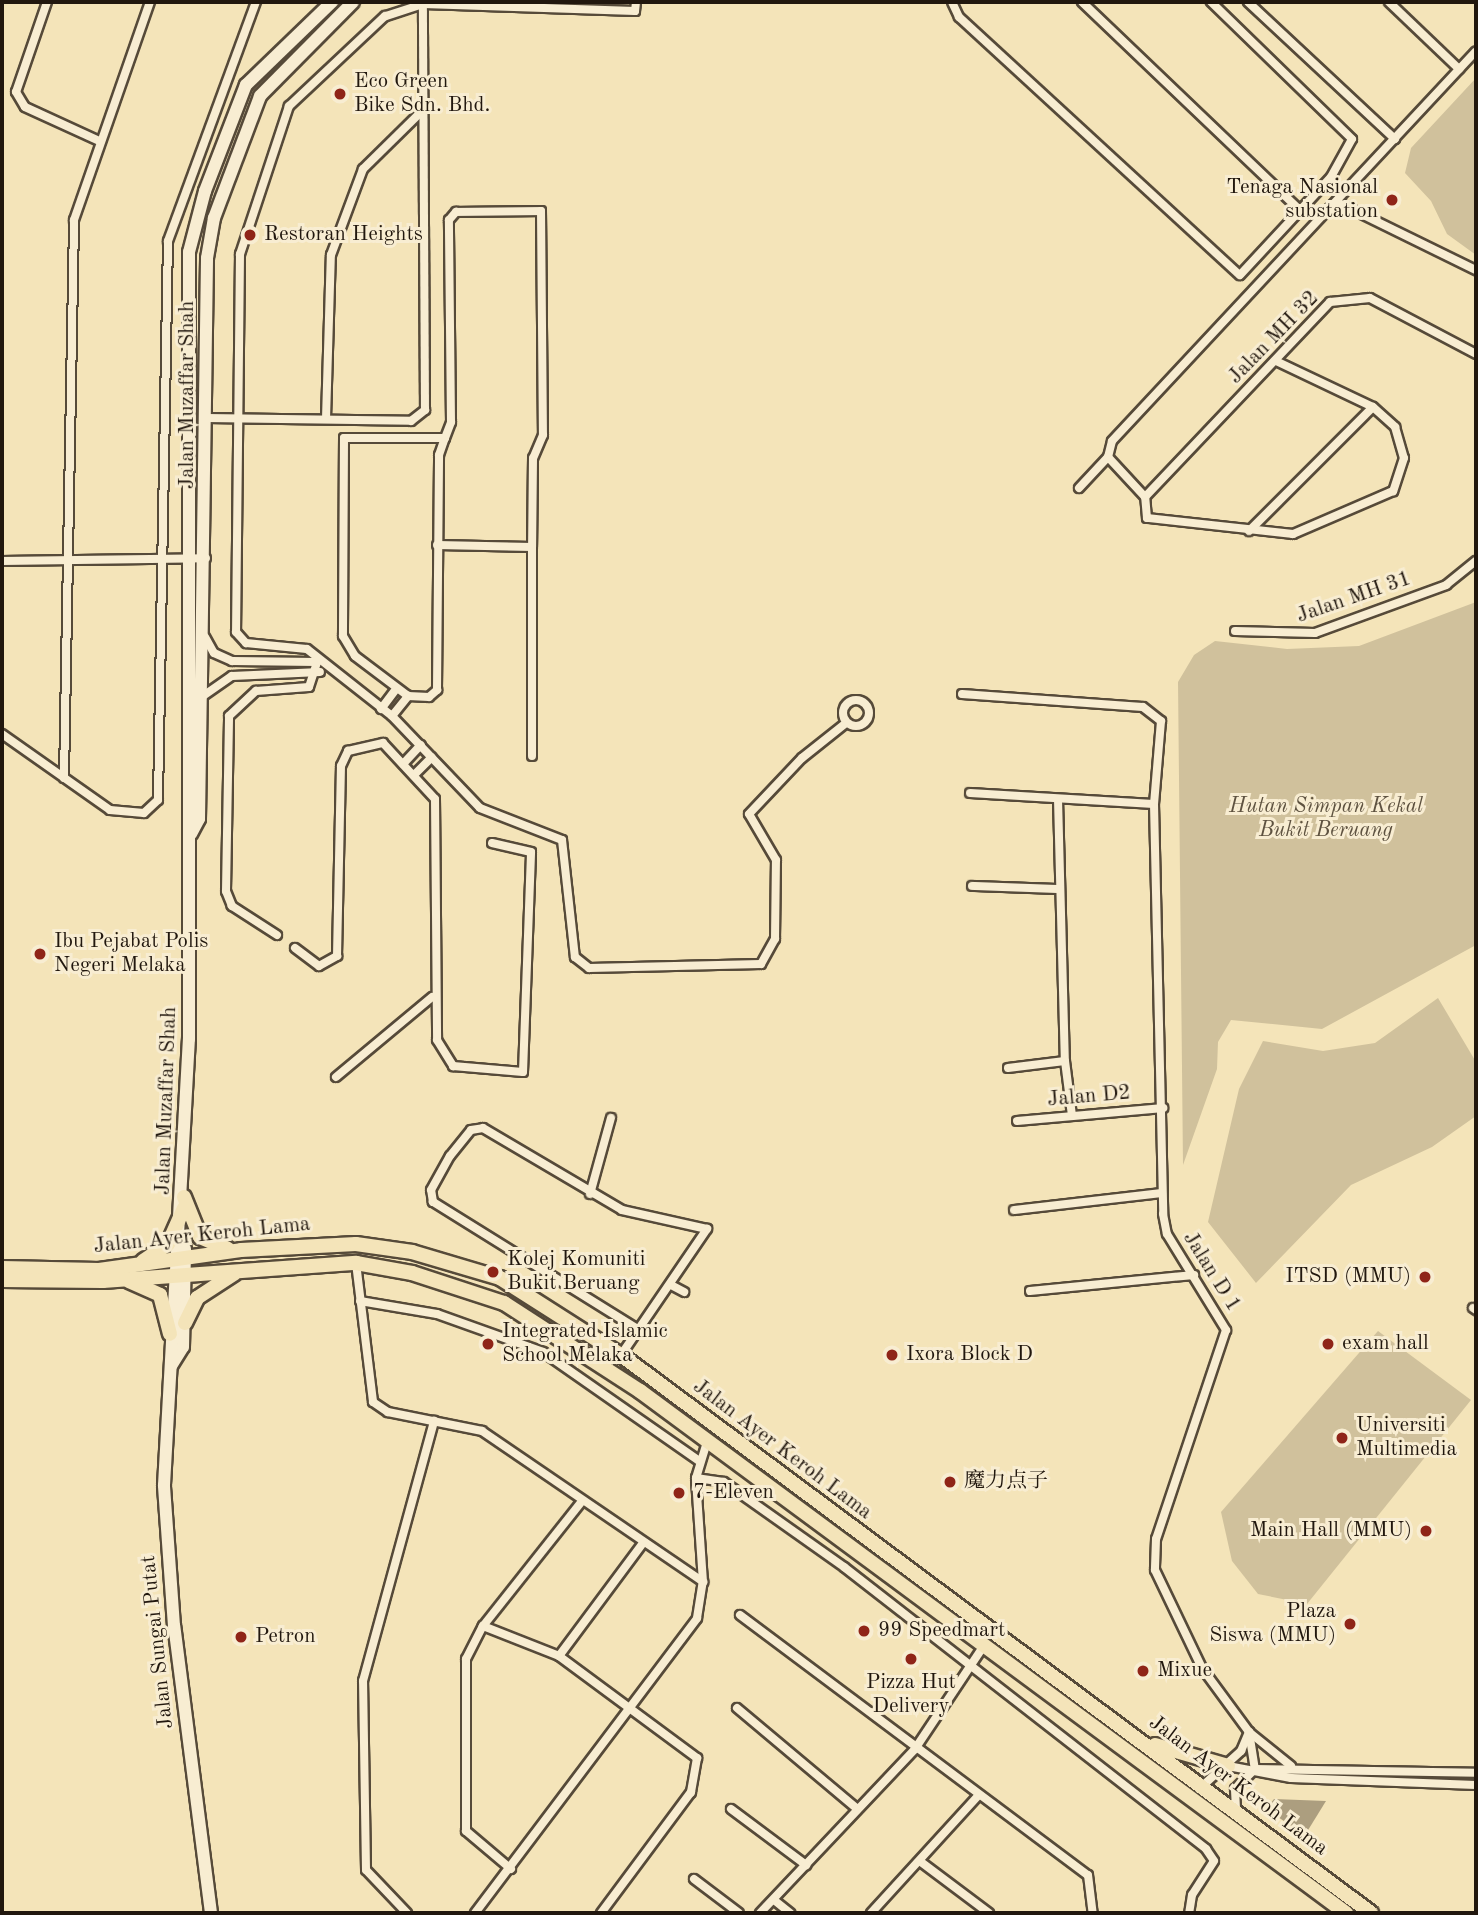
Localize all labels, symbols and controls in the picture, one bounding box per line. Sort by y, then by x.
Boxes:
place label: Eco Green Bike Sdn. Bhd. [354,69,490,119]
marker: Eco Green Bike Sdn. Bhd. [332,86,348,102]
place label: Tenaga Nasional substation [1226,175,1378,225]
marker: Tenaga Nasional substation [1384,192,1400,208]
place label: Restoran Heights [264,222,423,248]
marker: Restoran Heights [242,227,258,243]
street label: Jalan MH 32 [1223,286,1325,390]
street label: Jalan Muzaffar Shah [175,301,201,489]
street label: Jalan MH 31 [1293,567,1415,629]
park label: Hutan Simpan Kekal Bukit Beruang [1229,794,1423,844]
place label: Ibu Pejabat Polis Negeri Melaka [54,929,208,979]
marker: Ibu Pejabat Polis Negeri Melaka [32,946,48,962]
street label: Jalan Muzaffar Shah [151,1006,183,1196]
street label: Jalan D2 [1046,1081,1132,1113]
street label: Jalan Ayer Keroh Lama [92,1212,312,1260]
street label: Jalan D 1 [1177,1227,1245,1317]
place label: Kolej Komuniti Bukit Beruang [507,1247,645,1297]
marker: Kolej Komuniti Bukit Beruang [485,1264,501,1280]
place label: ITSD (MMU) [1285,1264,1411,1290]
marker: ITSD (MMU) [1417,1269,1433,1285]
place label: Integrated Islamic School Melaka [502,1319,668,1369]
place label: exam hall [1342,1331,1429,1357]
marker: Integrated Islamic School Melaka [480,1336,496,1352]
marker: exam hall [1320,1336,1336,1352]
place label: Ixora Block D [906,1342,1033,1368]
marker: Ixora Block D [884,1347,900,1363]
street label: Jalan Ayer Keroh Lama [687,1374,877,1526]
place label: Universiti Multimedia [1356,1413,1457,1463]
marker: Universiti Multimedia [1334,1430,1350,1446]
place label: 魔力点子 [964,1469,1048,1495]
marker: 魔力点子 [942,1474,958,1490]
place label: 7-Eleven [693,1480,774,1506]
marker: 7-Eleven [671,1485,687,1501]
place label: Main Hall (MMU) [1250,1518,1412,1544]
marker: Main Hall (MMU) [1418,1523,1434,1539]
street label: Jalan Sungai Putat [136,1554,180,1730]
place label: Plaza Siswa (MMU) [1209,1599,1336,1649]
marker: Plaza Siswa (MMU) [1342,1616,1358,1632]
place label: 99 Speedmart [878,1618,1005,1644]
marker: 99 Speedmart [856,1623,872,1639]
place label: Petron [255,1624,316,1650]
marker: Petron [233,1629,249,1645]
marker: Pizza Hut Delivery [903,1651,919,1667]
place label: Mixue [1157,1658,1212,1684]
marker: Mixue [1135,1663,1151,1679]
place label: Pizza Hut Delivery [866,1670,956,1720]
street label: Jalan Ayer Keroh Lama [1143,1710,1333,1862]

